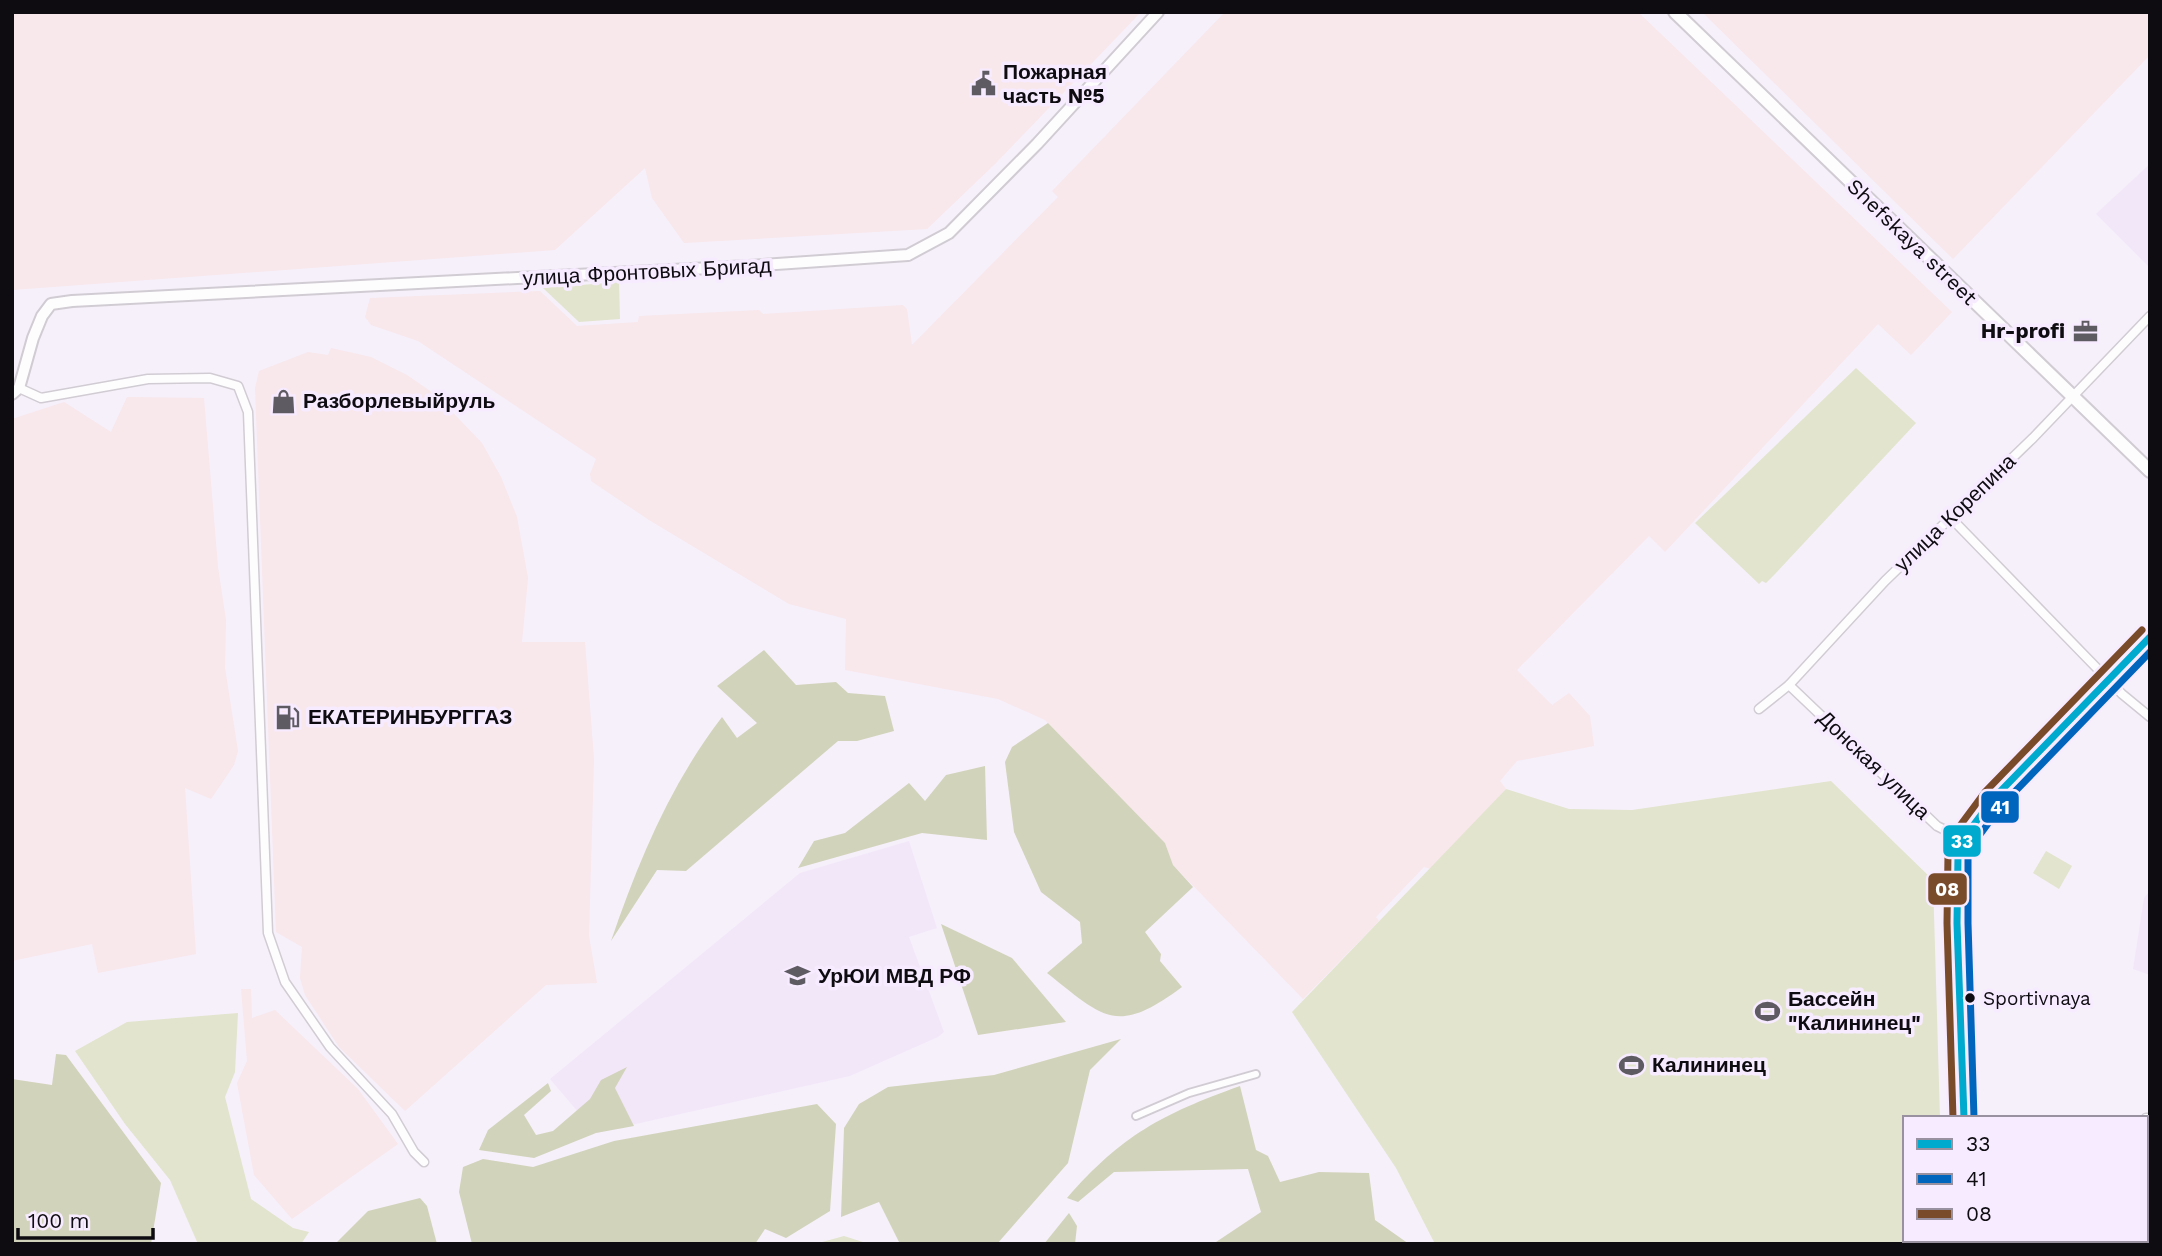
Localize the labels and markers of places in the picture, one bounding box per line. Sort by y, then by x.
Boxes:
place label: Пожарная часть №5 [1003,59,1107,108]
public building icon: Пожарная часть №5 [969,70,997,98]
office icon: Hr-profi [2071,317,2099,345]
place label: Hr-profi [1981,318,2065,343]
shop icon: Разборлевыйруль [269,387,297,415]
place label: Разборлевыйруль [303,388,495,413]
fuel station icon: ЕКАТЕРИНБУРГГАЗ [274,703,302,731]
place label: ЕКАТЕРИНБУРГГАЗ [308,704,513,729]
school or university icon: УрЮИ МВД РФ [784,962,812,990]
place label: УрЮИ МВД РФ [818,963,971,988]
place label: Бассейн "Калининец" [1788,986,1921,1035]
place label: Sportivnaya [1983,987,2091,1010]
marker: Sportivnaya [1963,991,1977,1005]
sports icon: Бассейн "Калининец" [1754,997,1782,1025]
sports icon: Калининец [1618,1051,1646,1079]
place label: Калининец [1652,1052,1766,1077]

